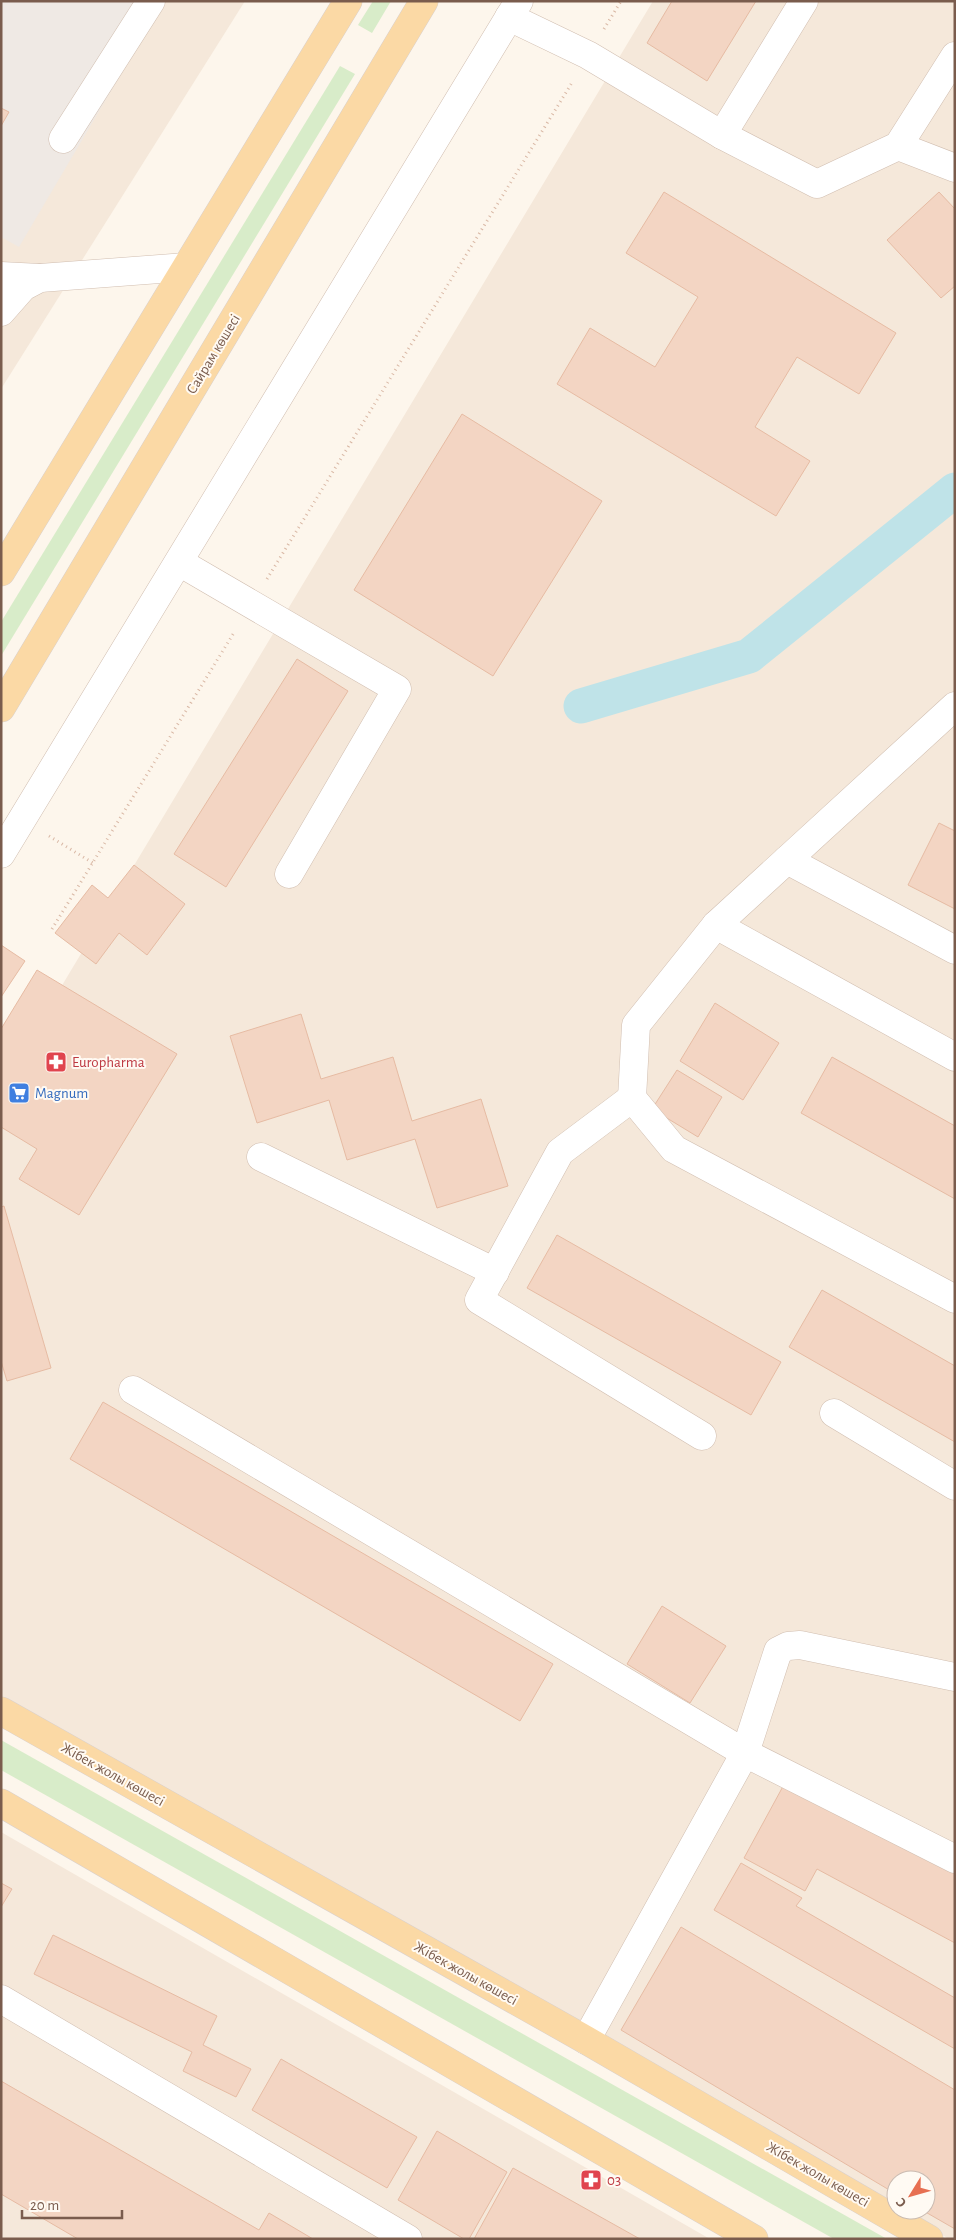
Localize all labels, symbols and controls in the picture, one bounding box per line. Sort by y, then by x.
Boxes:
street label: Сайрам көшесі [184,312,243,397]
pharmacy icon: Europharma [44,1050,68,1074]
place label: Europharma [72,1055,145,1070]
supermarket icon: Magnum [7,1081,31,1105]
place label: Magnum [35,1086,88,1101]
street label: Жібек жолы көшесі [59,1740,167,1809]
street label: Жібек жолы көшесі [412,1939,520,2008]
street label: Жібек жолы көшесі [764,2139,872,2210]
pharmacy icon: 03 [579,2168,603,2192]
north arrow [886,2170,936,2220]
place label: 03 [607,2173,621,2188]
scale bar [22,2188,122,2220]
text: С [893,2195,909,2210]
text: 20 m [30,2198,59,2213]

